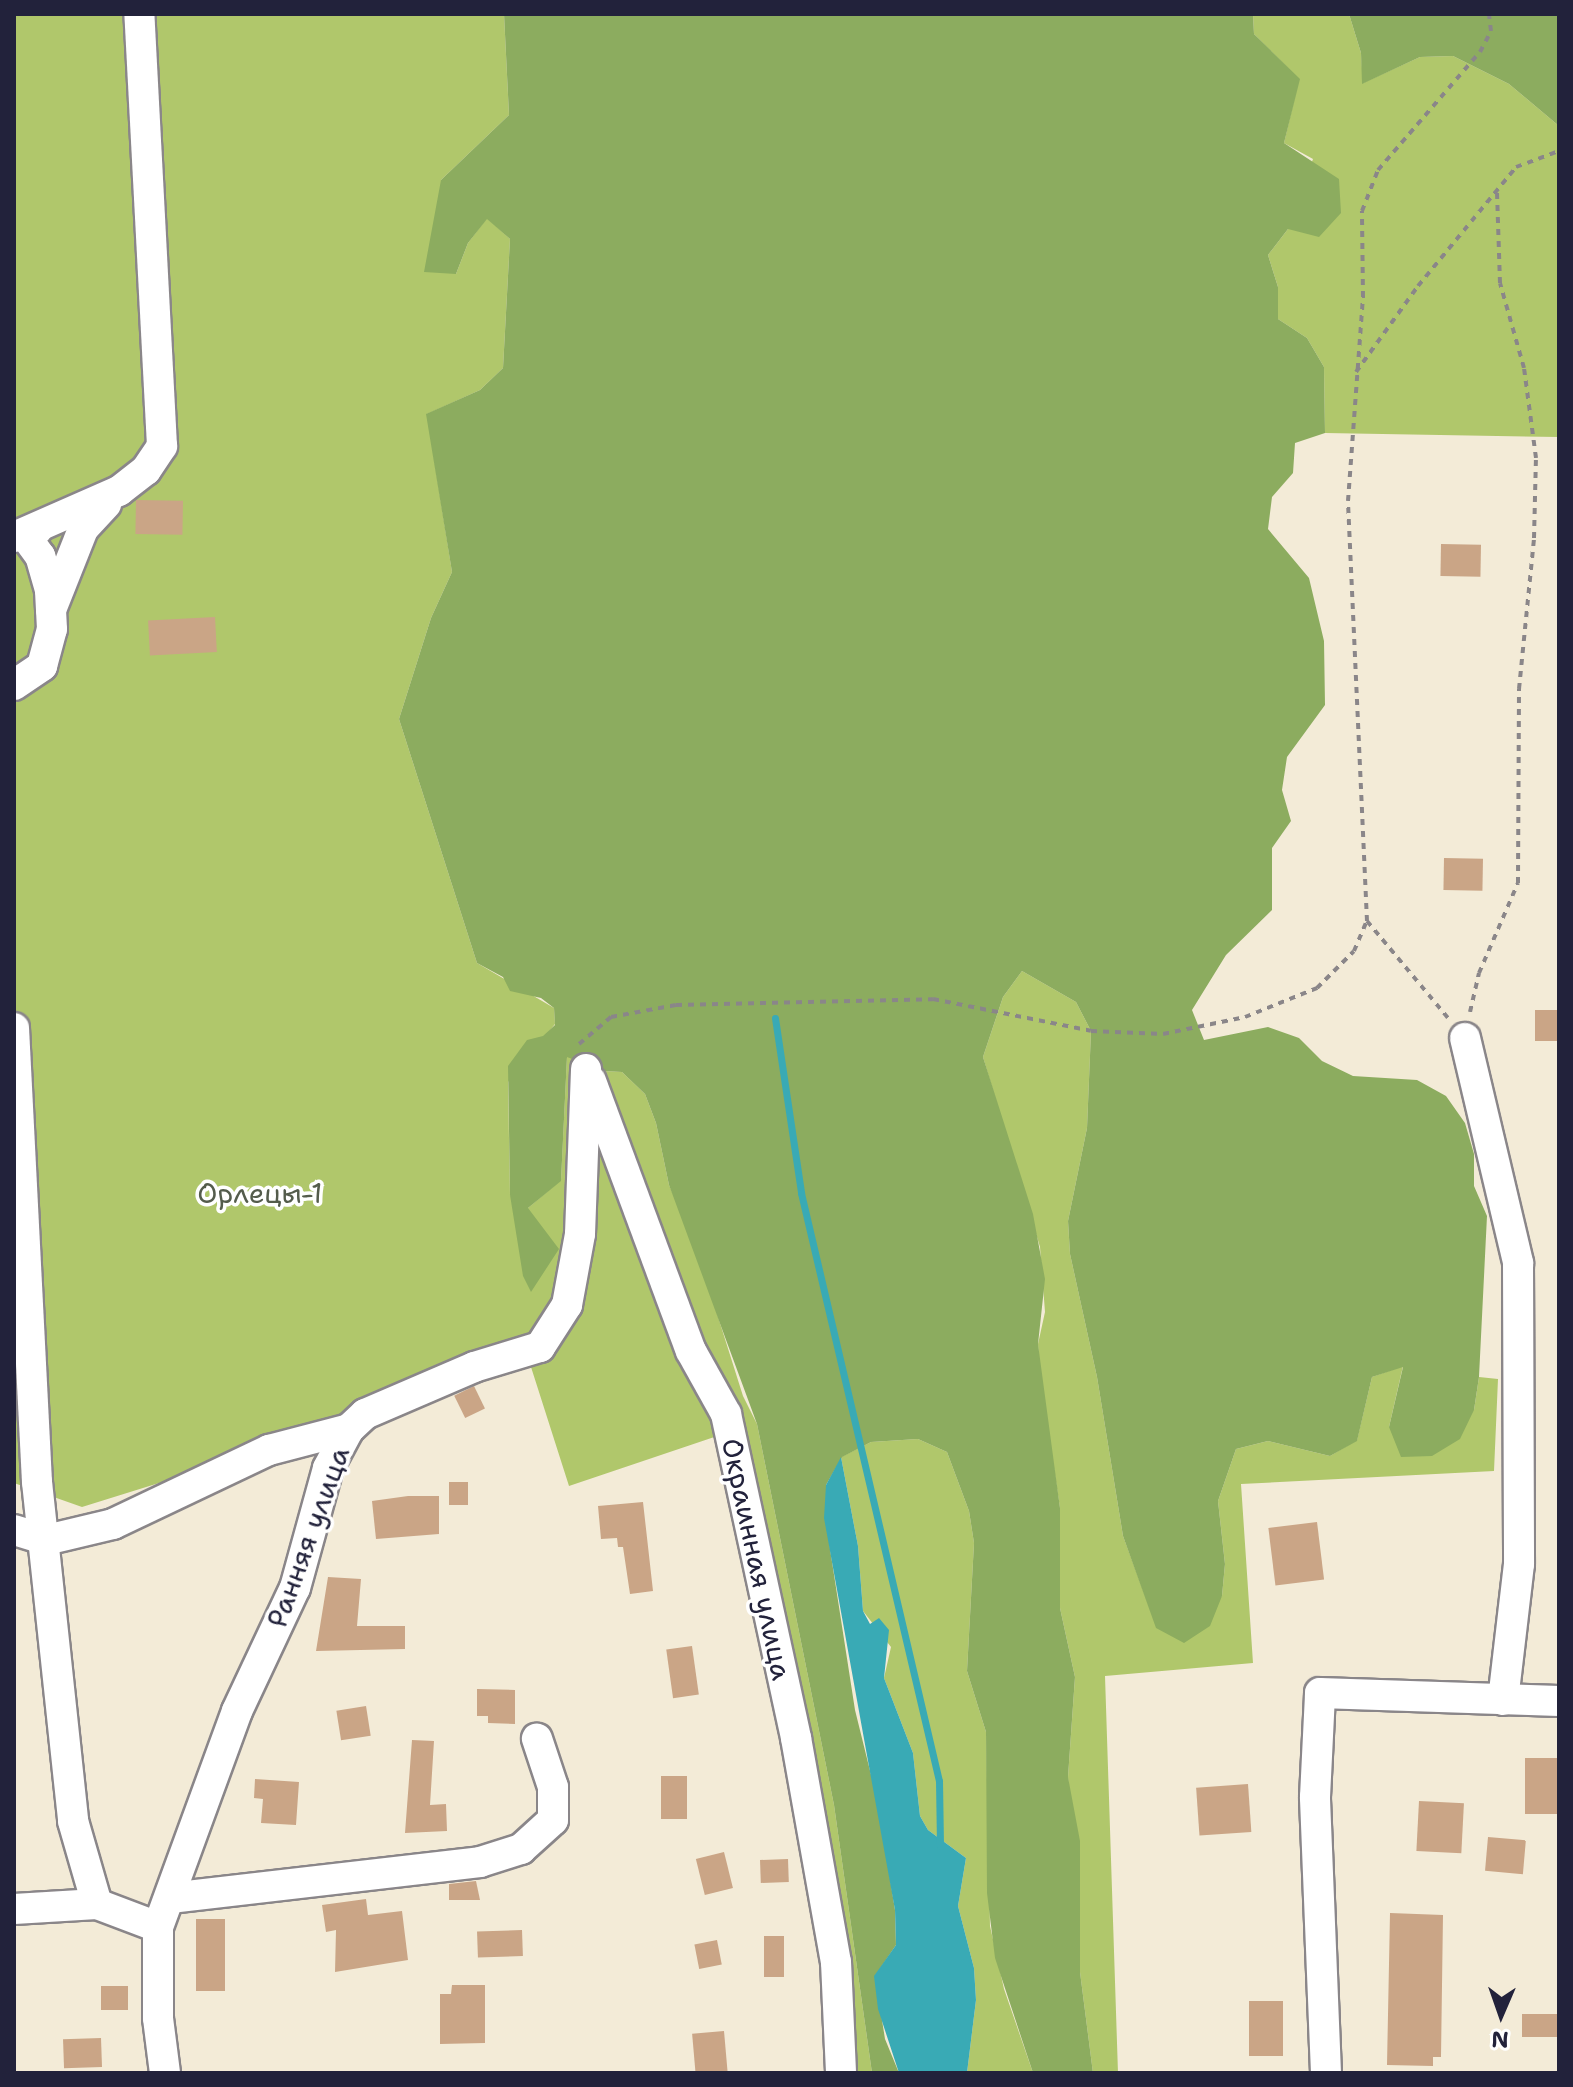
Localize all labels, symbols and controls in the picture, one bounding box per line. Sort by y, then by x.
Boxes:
park label: Орлецы-1 [197,1176,323,1210]
street label: Окраинная улица [715,1435,799,1683]
street label: Ранняя улица [260,1442,356,1632]
north arrow [1461,1975,1541,2055]
text: N [1491,2025,1509,2054]

